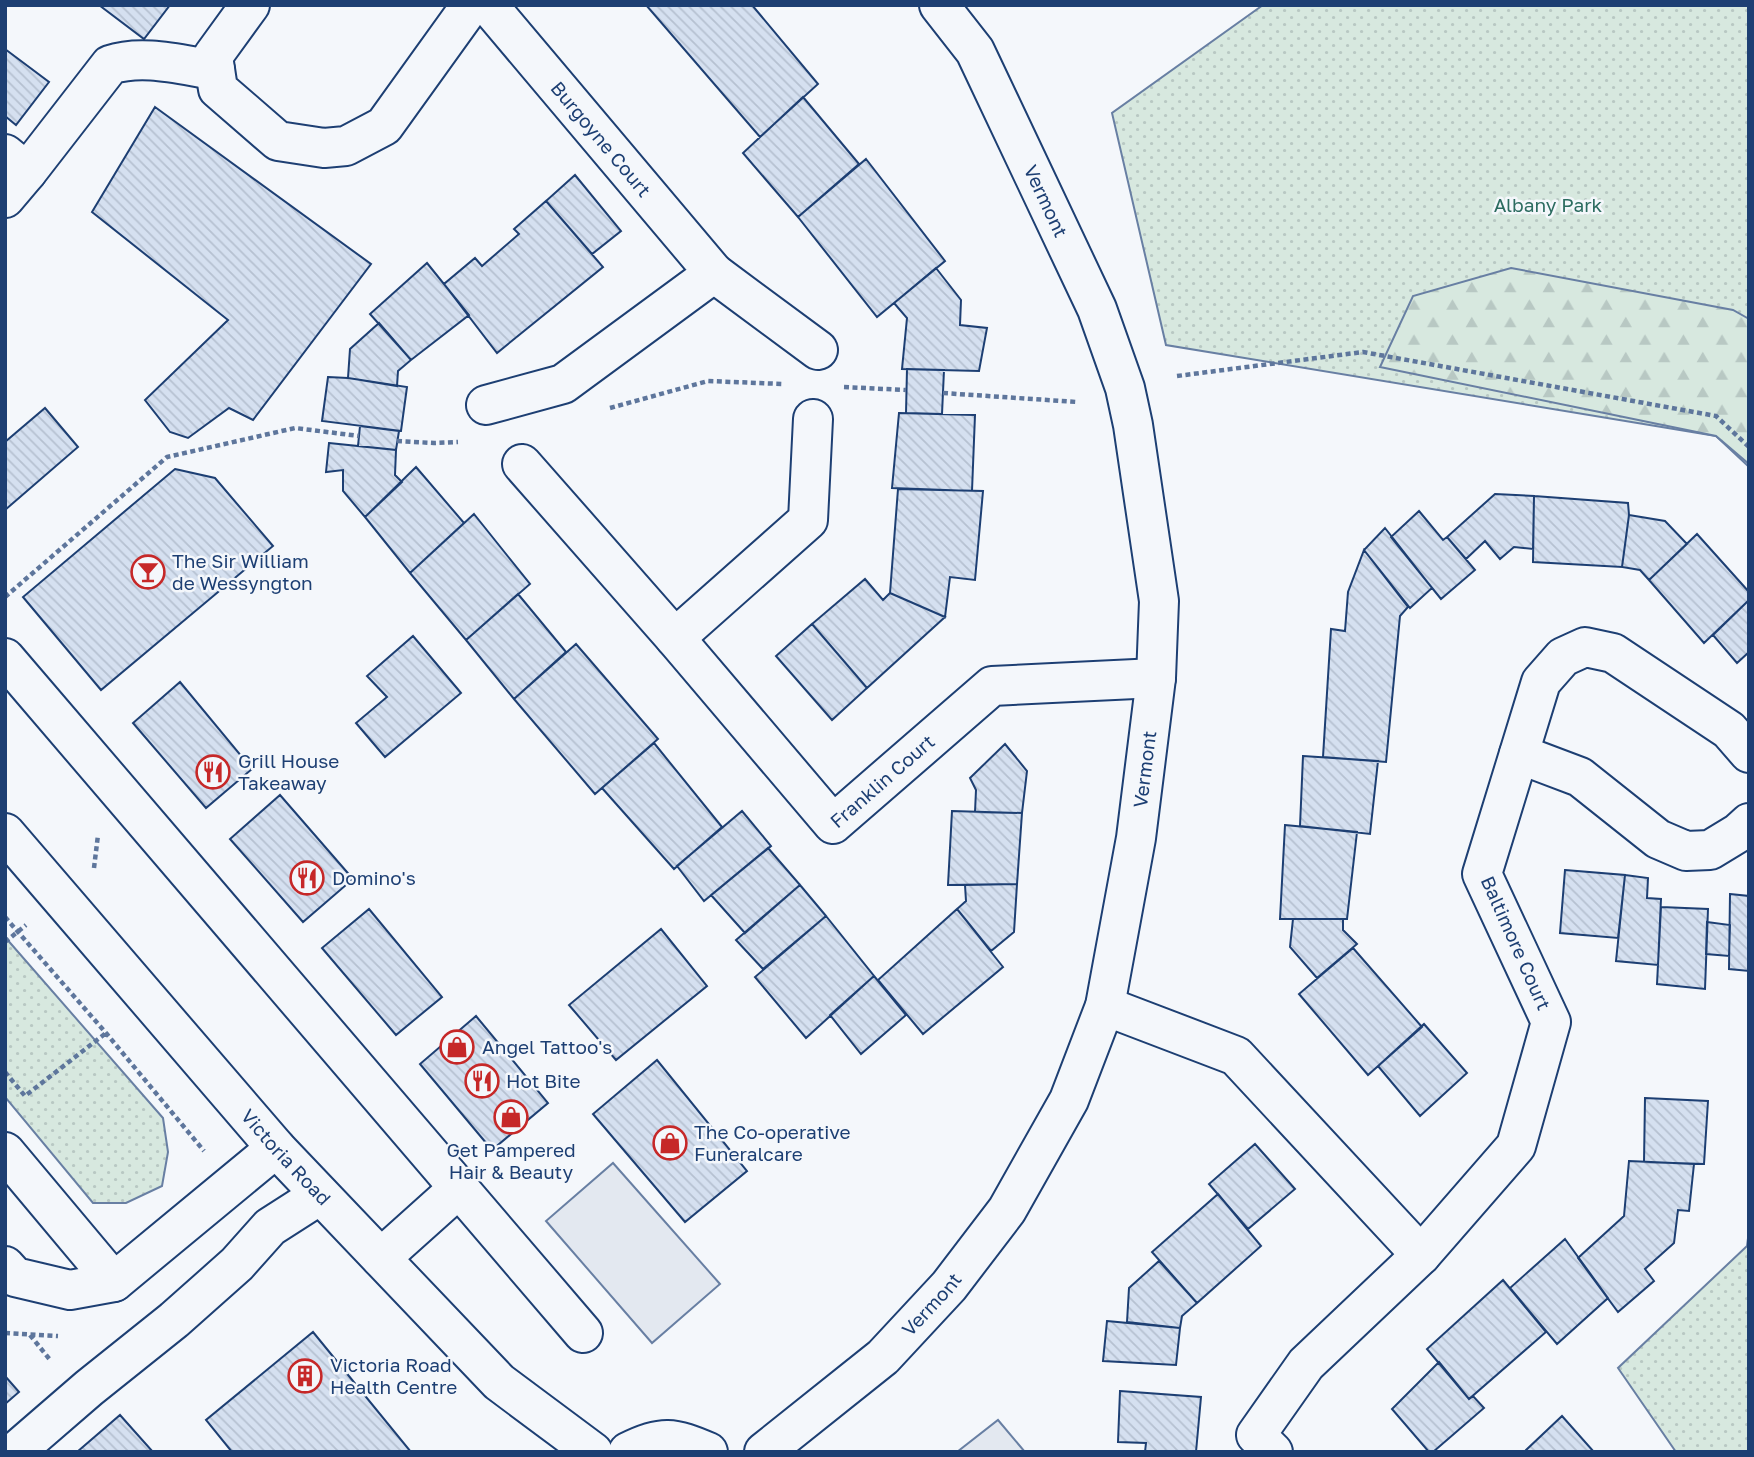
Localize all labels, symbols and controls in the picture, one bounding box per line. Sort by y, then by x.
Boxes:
street label: Burgoyne Court [546,76,656,201]
street label: Vermont [1020,161,1073,241]
park label: Albany Park [1494,193,1603,216]
place label: The Sir William de Wessyngton [172,549,313,594]
bar icon: The Sir William de Wessyngton [129,553,167,591]
street label: Franklin Court [825,729,939,832]
street label: Vermont [1128,729,1160,809]
place label: Grill House Takeaway [238,749,339,794]
restaurant icon: Grill House Takeaway [194,753,232,791]
restaurant icon: Domino's [288,859,326,897]
place label: Domino's [332,866,416,889]
street label: Baltimore Court [1477,872,1556,1013]
shop icon: Angel Tattoo's [438,1028,476,1066]
place label: Angel Tattoo's [482,1035,612,1058]
restaurant icon: Hot Bite [463,1062,501,1100]
place label: Hot Bite [506,1069,581,1092]
shop icon: Get Pampered Hair & Beauty [492,1098,530,1136]
street label: Victoria Road [237,1104,336,1209]
place label: The Co-operative Funeralcare [694,1120,851,1165]
shop icon: The Co-operative Funeralcare [651,1124,689,1162]
place label: Get Pampered Hair & Beauty [446,1138,576,1183]
street label: Vermont [897,1268,966,1340]
place label: Victoria Road Health Centre [330,1353,457,1398]
building icon: Victoria Road Health Centre [286,1357,324,1395]

